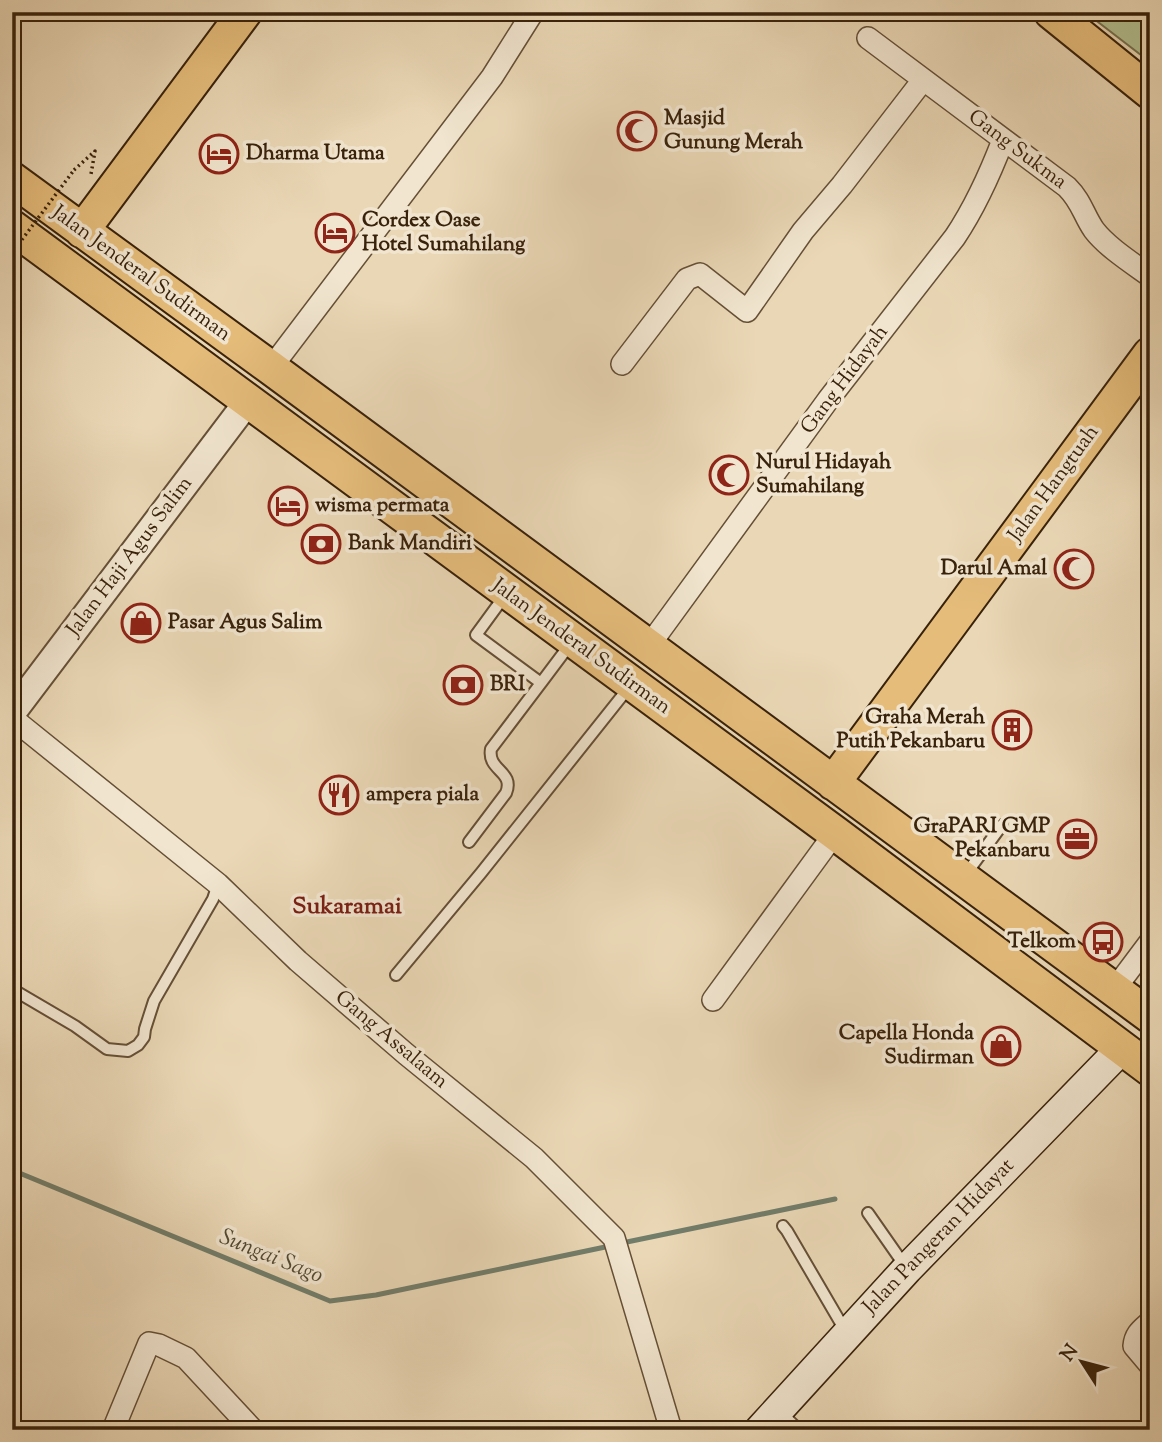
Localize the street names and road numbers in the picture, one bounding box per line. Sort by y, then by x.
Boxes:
street label: Gang Sukma [961,103,1073,197]
street label: Jalan Jenderal Sudirman [44,198,237,349]
street label: Gang Hidayah [794,319,896,441]
street label: Jalan Hangtuah [1001,419,1107,550]
street label: Jalan Haji Agus Salim [59,471,200,644]
street label: Jalan Jenderal Sudirman [484,571,677,722]
street label: Gang Assalaam [328,984,454,1096]
street label: Jalan Pangeran Hidayat [856,1152,1022,1323]

